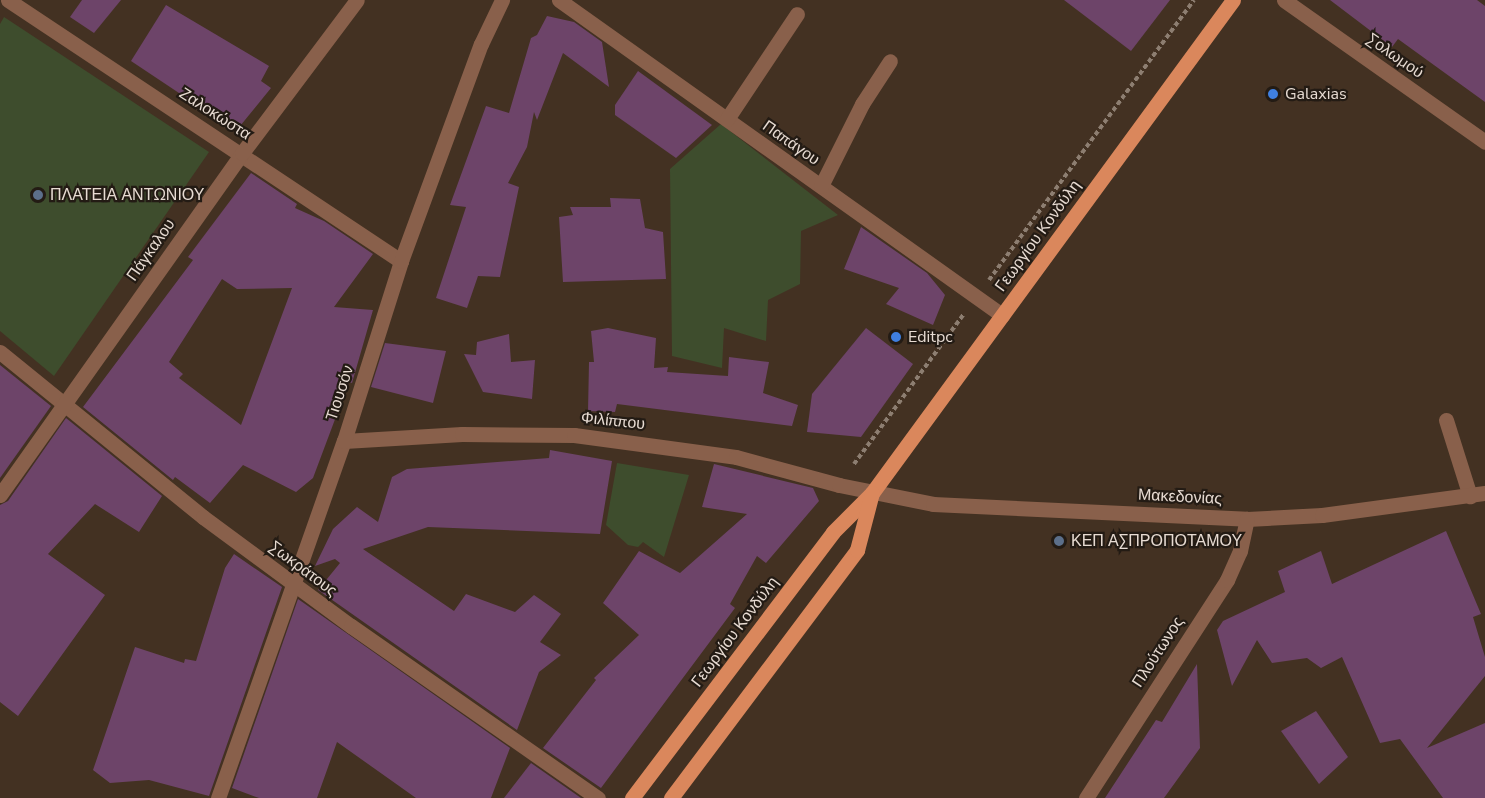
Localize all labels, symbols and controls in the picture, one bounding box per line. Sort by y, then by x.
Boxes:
street label: Σολωμού [1363,29,1427,83]
street label: Ζαλοκώστα [176,84,254,144]
place label: Galaxias [1285,84,1347,104]
marker: Galaxias [1266,87,1280,101]
street label: Παπάγου [759,116,823,170]
street label: Γεωργίου Κονδύλη [991,177,1085,295]
place label: ΠΛΑΤΕΙΑ ΑΝΤΩΝΙΟΥ [50,185,204,205]
marker: ΠΛΑΤΕΙΑ ΑΝΤΩΝΙΟΥ [31,188,45,202]
street label: Πάγκαλου [123,215,179,285]
place label: Editpc [908,327,953,347]
marker: Editpc [889,330,903,344]
street label: Τιουσόν [322,363,358,423]
street label: Φιλίππου [580,408,646,434]
street label: Μακεδονίας [1138,485,1222,509]
place label: ΚΕΠ ΑΣΠΡΟΠΟΤΑΜΟΥ [1071,531,1242,551]
marker: ΚΕΠ ΑΣΠΡΟΠΟΤΑΜΟΥ [1052,534,1066,548]
street label: Σωκράτους [265,537,341,601]
street label: Γεωργίου Κονδύλη [687,573,783,691]
street label: Πλούτωνος [1128,613,1188,691]

